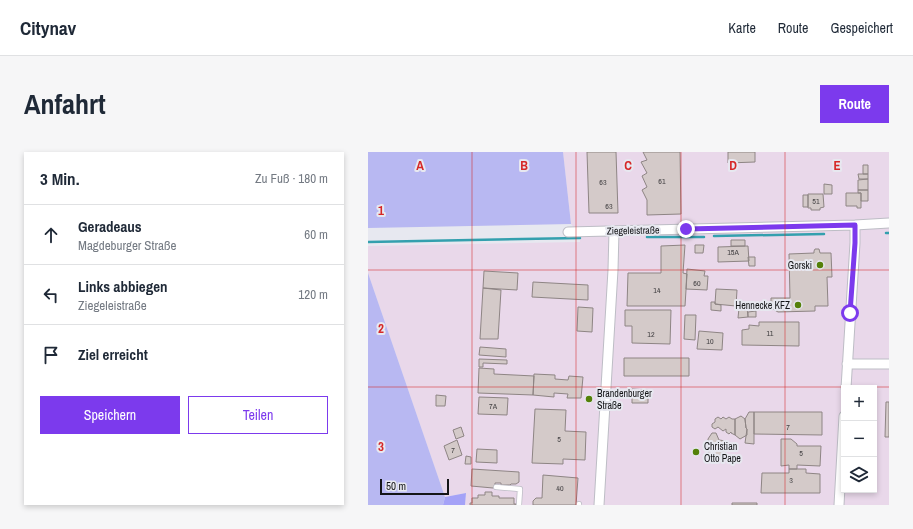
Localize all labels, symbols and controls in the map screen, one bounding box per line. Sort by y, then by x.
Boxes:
text: Citynav [20,15,76,41]
text: Karte [728,19,756,37]
text: Route [778,19,808,37]
text: Gespeichert [830,19,893,37]
text: Anfahrt [24,85,106,123]
button: Route [820,85,889,123]
text: A [416,157,424,174]
text: B [520,157,528,174]
text: C [624,157,632,174]
text: D [729,157,737,174]
text: E [833,157,841,174]
text: 3 Min. [40,167,80,190]
text: Zu Fuß · 180 m [255,170,328,187]
house number: 61 [658,176,666,186]
house number: 63 [599,177,607,187]
house number: 51 [812,196,820,206]
house number: 63 [605,201,613,211]
text: 1 [378,202,384,219]
text: Geradeaus [78,216,142,237]
route end [677,220,695,238]
icon: ahead [40,224,62,246]
street label: Ziegeleistraße [606,224,660,237]
text: 60 m [304,226,328,243]
text: Magdeburger Straße [78,237,176,254]
house number: 15A [727,247,739,257]
place label: Gorski [788,259,812,272]
marker: Gorski [815,260,825,270]
text: Links abbiegen [78,276,168,297]
house number: 60 [693,278,701,288]
icon: left [40,284,62,306]
house number: 14 [653,285,661,295]
text: 120 m [298,286,328,303]
text: Ziegeleistraße [78,297,147,314]
place label: Hennecke KFZ [735,299,790,312]
marker: Hennecke KFZ [793,300,803,310]
route start [841,304,859,322]
text: 2 [378,320,384,337]
house number: 11 [767,328,774,338]
house number: 12 [647,329,655,339]
house number: 10 [706,336,714,346]
icon: arrive [40,344,62,366]
text: Ziel erreicht [78,344,148,365]
map controls [841,385,877,493]
button: + [841,385,877,421]
place label: Brandenburger Straße [597,387,652,412]
marker: Brandenburger Straße [584,394,594,404]
button: Speichern [40,396,180,434]
button: Teilen [188,396,328,434]
house number: 7A [489,401,498,411]
button: − [841,421,877,457]
house number: 7 [786,422,790,432]
house number: 5 [557,434,561,444]
text: 3 [378,438,384,455]
place label: Christian Otto Pape [704,440,741,465]
house number: 7 [451,445,455,455]
marker: Christian Otto Pape [691,447,701,457]
house number: 5 [799,448,803,458]
button: layers [841,457,877,493]
house number: 3 [789,475,793,485]
scale bar [380,477,449,496]
text: 50 m [386,479,406,493]
house number: 40 [556,483,564,493]

